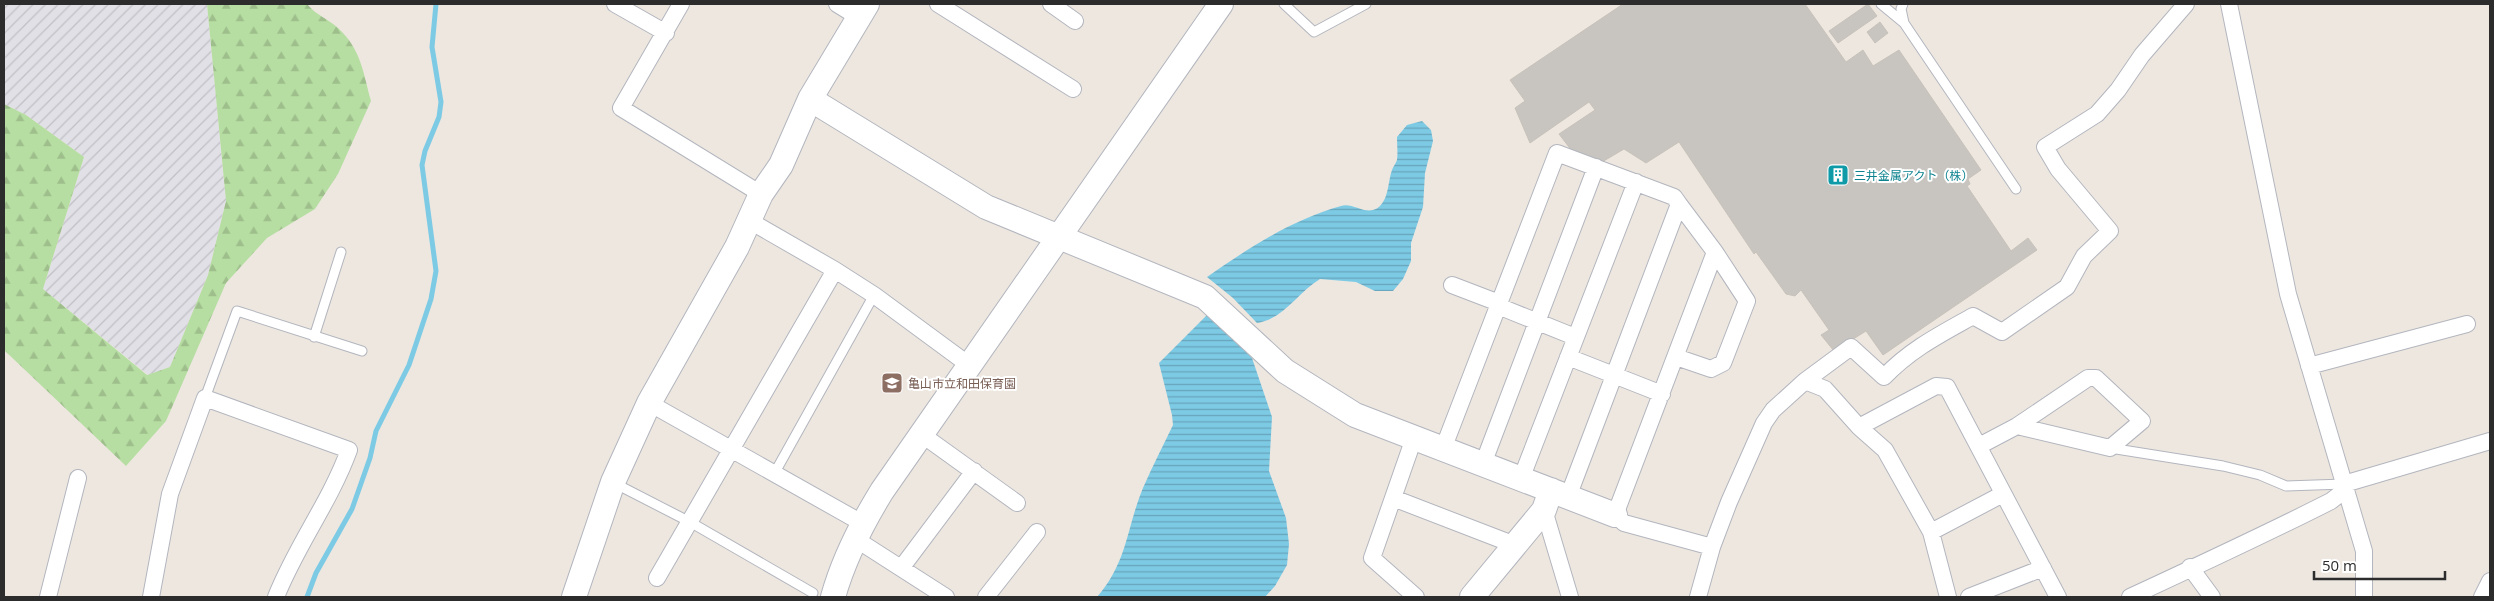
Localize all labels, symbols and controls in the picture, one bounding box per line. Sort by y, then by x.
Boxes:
building icon: 三井金属アクト（株） [1826,163,1850,187]
place label: 三井金属アクト（株） [1854,167,1973,184]
school or university icon: 亀山市立和田保育園 [880,371,904,395]
place label: 亀山市立和田保育園 [908,375,1016,392]
scale bar [2314,548,2445,580]
text: 50 m [2322,555,2357,575]

